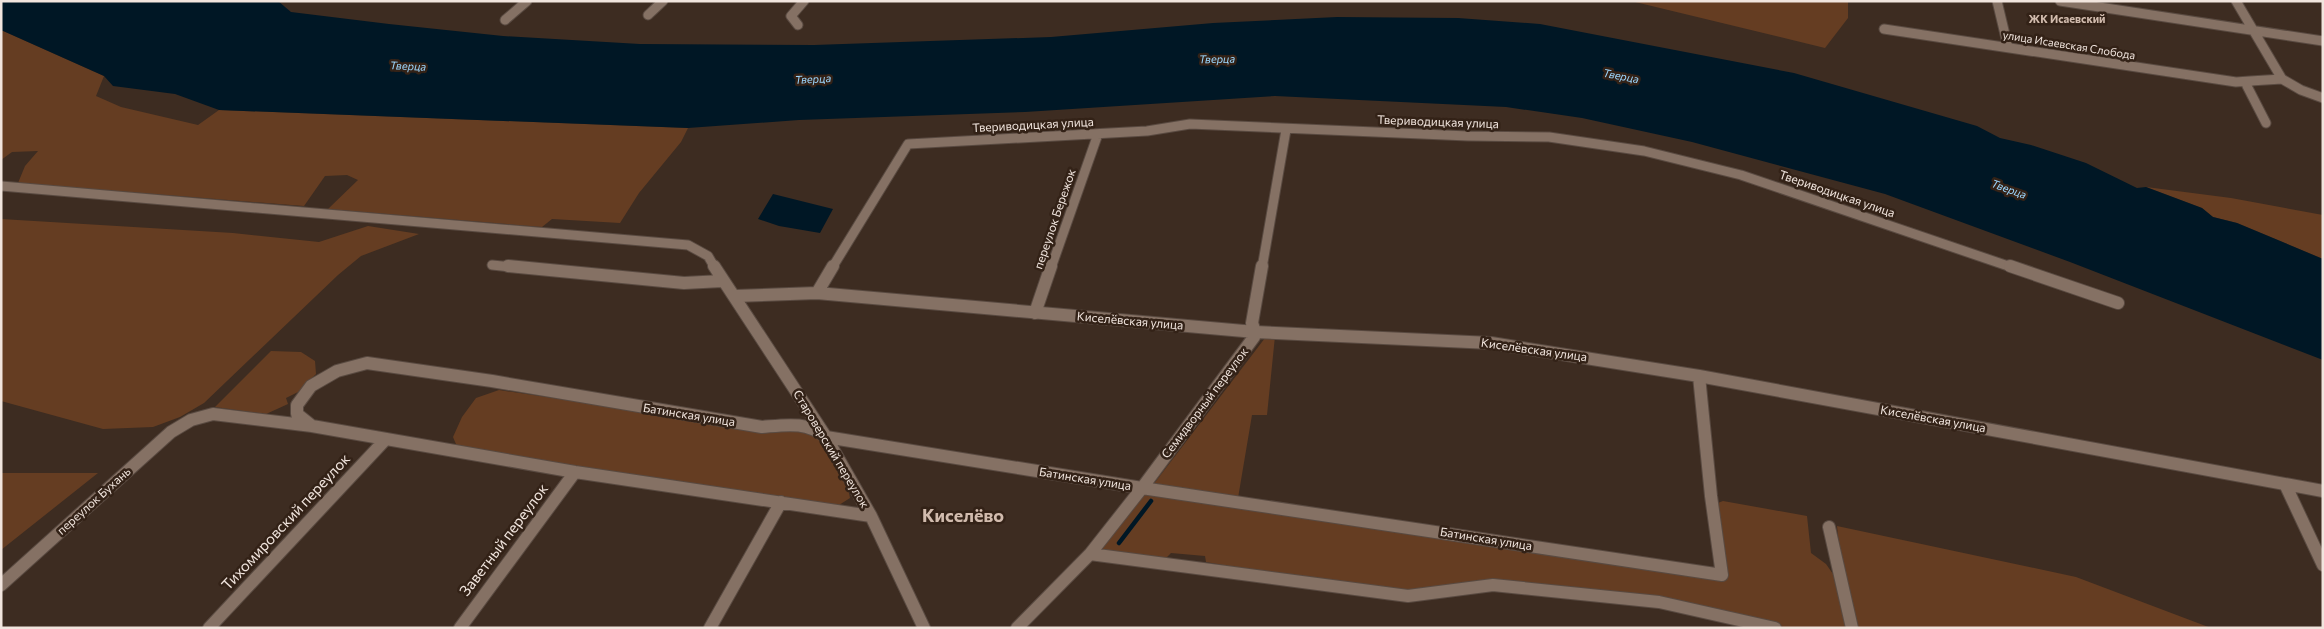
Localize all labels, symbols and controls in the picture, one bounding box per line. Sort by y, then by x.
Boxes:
district label: ЖК Исаевский [2028,12,2106,25]
street label: улица Исаевская Слобода [2002,28,2136,61]
water label: Тверца [1199,52,1236,65]
water label: Тверца [390,58,427,73]
water label: Тверца [1602,66,1640,85]
water label: Тверца [795,71,832,86]
street label: Твериводицкая улица [1377,112,1499,130]
street label: Твериводицкая улица [972,114,1094,134]
street label: переулок Бережок [1030,166,1078,271]
street label: Твериводицкая улица [1778,167,1897,219]
water label: Тверца [1990,176,2029,201]
street label: Киселёвская улица [1076,308,1184,332]
street label: Киселёвская улица [1480,335,1588,363]
street label: Семидворный переулок [1158,344,1251,461]
street label: Староверский переулок [791,387,873,510]
street label: Батинская улица [642,400,736,428]
street label: Киселёвская улица [1879,402,1987,434]
street label: Тихомировский переулок [217,449,353,593]
street label: переулок Бухань [54,464,133,537]
street label: Батинская улица [1038,464,1132,492]
street label: Заветный переулок [455,480,551,599]
district label: Киселёво [922,504,1004,526]
street label: Батинская улица [1439,524,1533,552]

